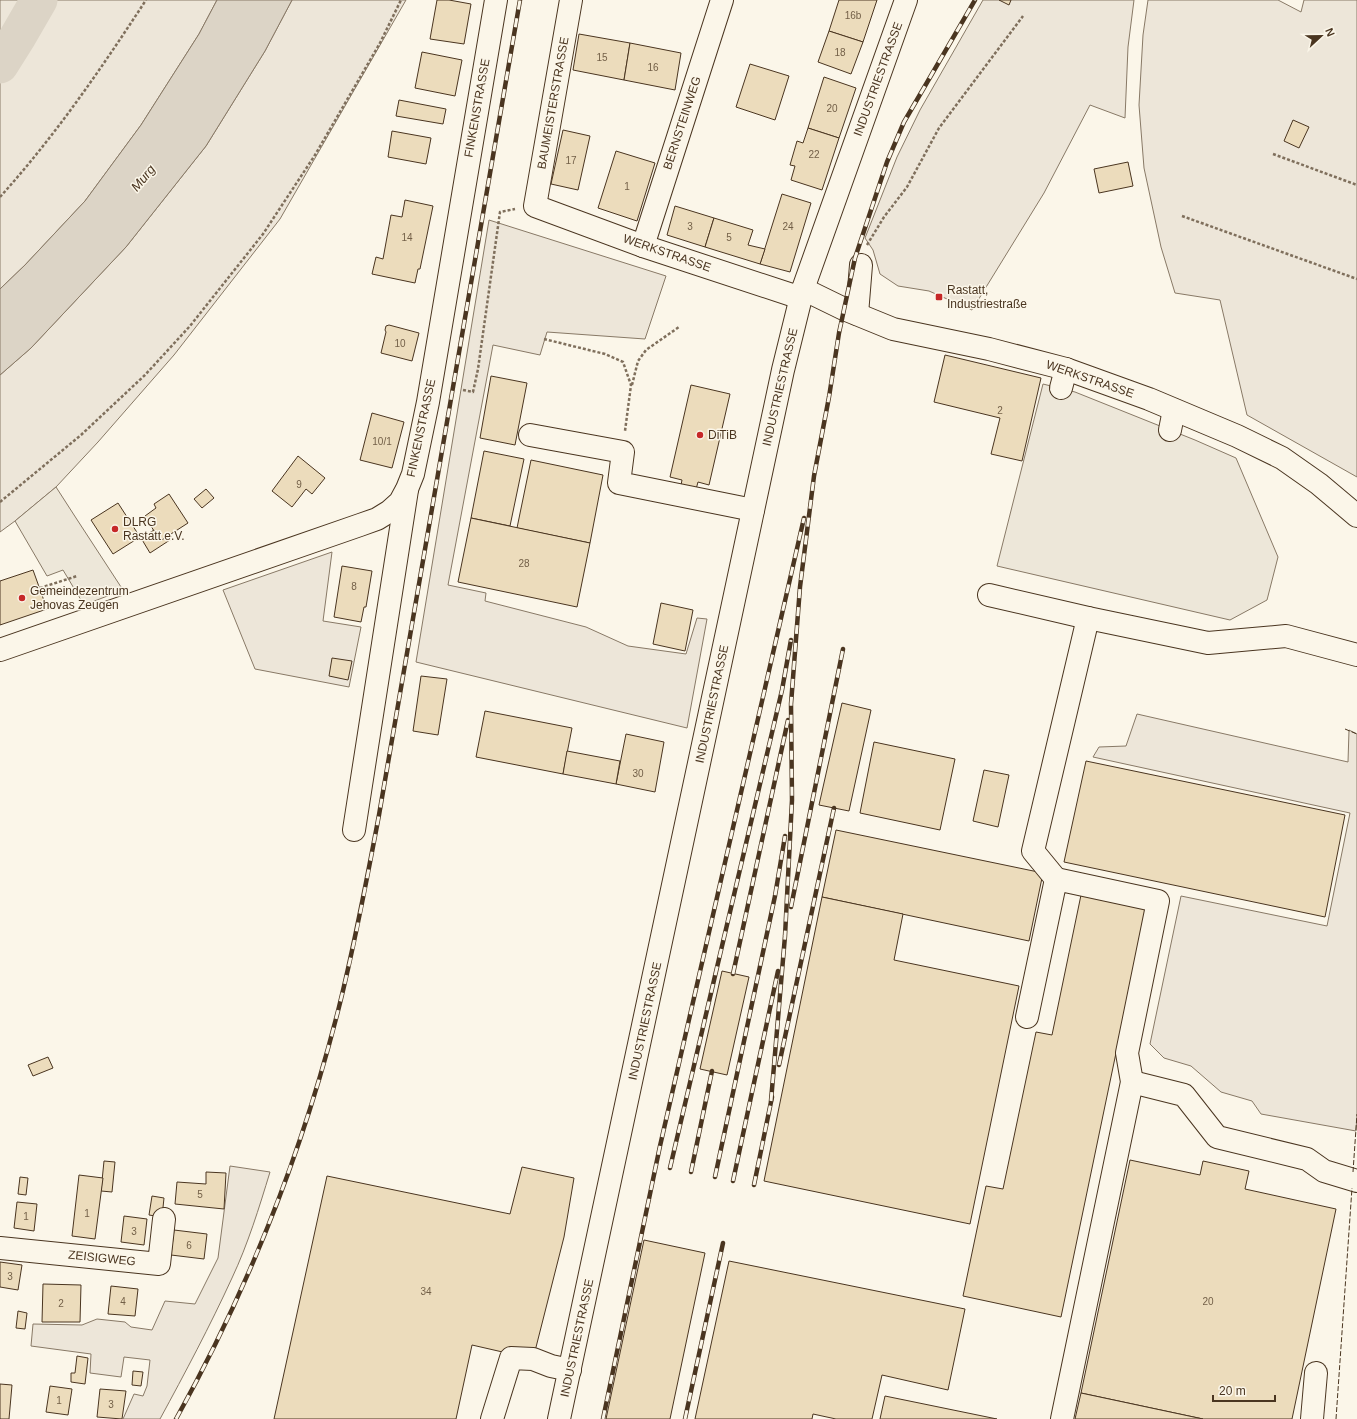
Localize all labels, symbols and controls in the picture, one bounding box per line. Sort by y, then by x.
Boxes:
house number: 16b [845,10,862,21]
north arrow [1301,16,1341,56]
street label: INDUSTRIESTRASSE [851,20,905,138]
text: N [1323,26,1337,38]
street label: BAUMEISTERSTRASSE [534,36,572,170]
house number: 18 [834,47,846,58]
house number: 15 [596,52,608,63]
street label: FINKENSTRASSE [461,58,493,158]
house number: 16 [647,62,659,73]
street label: BERNSTEINWEG [660,75,704,171]
house number: 20 [826,103,838,114]
house number: 22 [808,149,820,160]
house number: 17 [565,155,577,166]
water label: Murg [128,161,159,194]
house number: 1 [624,181,630,192]
house number: 3 [687,221,693,232]
house number: 24 [782,221,794,232]
street label: WERKSTRASSE [621,231,713,275]
house number: 14 [401,232,413,243]
house number: 5 [726,232,732,243]
place label: Rastatt, Industriestraße [947,283,1027,311]
marker: Rastatt, Industriestraße [934,292,944,302]
street label: INDUSTRIESTRASSE [760,327,800,447]
house number: 10 [394,338,406,349]
street label: WERKSTRASSE [1044,357,1136,401]
street label: FINKENSTRASSE [404,378,438,478]
house number: 2 [997,405,1003,416]
place label: DiTiB [708,428,737,442]
marker: DiTiB [695,430,705,440]
house number: 10/1 [372,436,392,447]
house number: 9 [296,479,302,490]
place label: DLRG Rastatt e.V. [123,515,185,543]
marker: DLRG Rastatt e.V. [110,524,120,534]
house number: 28 [518,558,530,569]
house number: 8 [351,581,357,592]
place label: Gemeindezentrum Jehovas Zeugen [30,584,129,612]
marker: Gemeindezentrum Jehovas Zeugen [17,593,27,603]
street label: INDUSTRIESTRASSE [693,644,731,764]
house number: 30 [632,768,644,779]
street label: INDUSTRIESTRASSE [626,961,664,1081]
house number: 5 [197,1189,203,1200]
house number: 1 [84,1208,90,1219]
house number: 1 [23,1211,29,1222]
house number: 3 [131,1226,137,1237]
house number: 6 [186,1240,192,1251]
street label: ZEISIGWEG [67,1247,137,1269]
house number: 3 [7,1271,13,1282]
street label: INDUSTRIESTRASSE [558,1278,596,1398]
house number: 34 [420,1286,432,1297]
house number: 4 [120,1296,126,1307]
house number: 20 [1202,1296,1214,1307]
house number: 2 [58,1298,64,1309]
scale bar [1213,1377,1275,1403]
text: 20 m [1219,1384,1246,1398]
house number: 1 [56,1395,62,1406]
house number: 3 [108,1399,114,1410]

